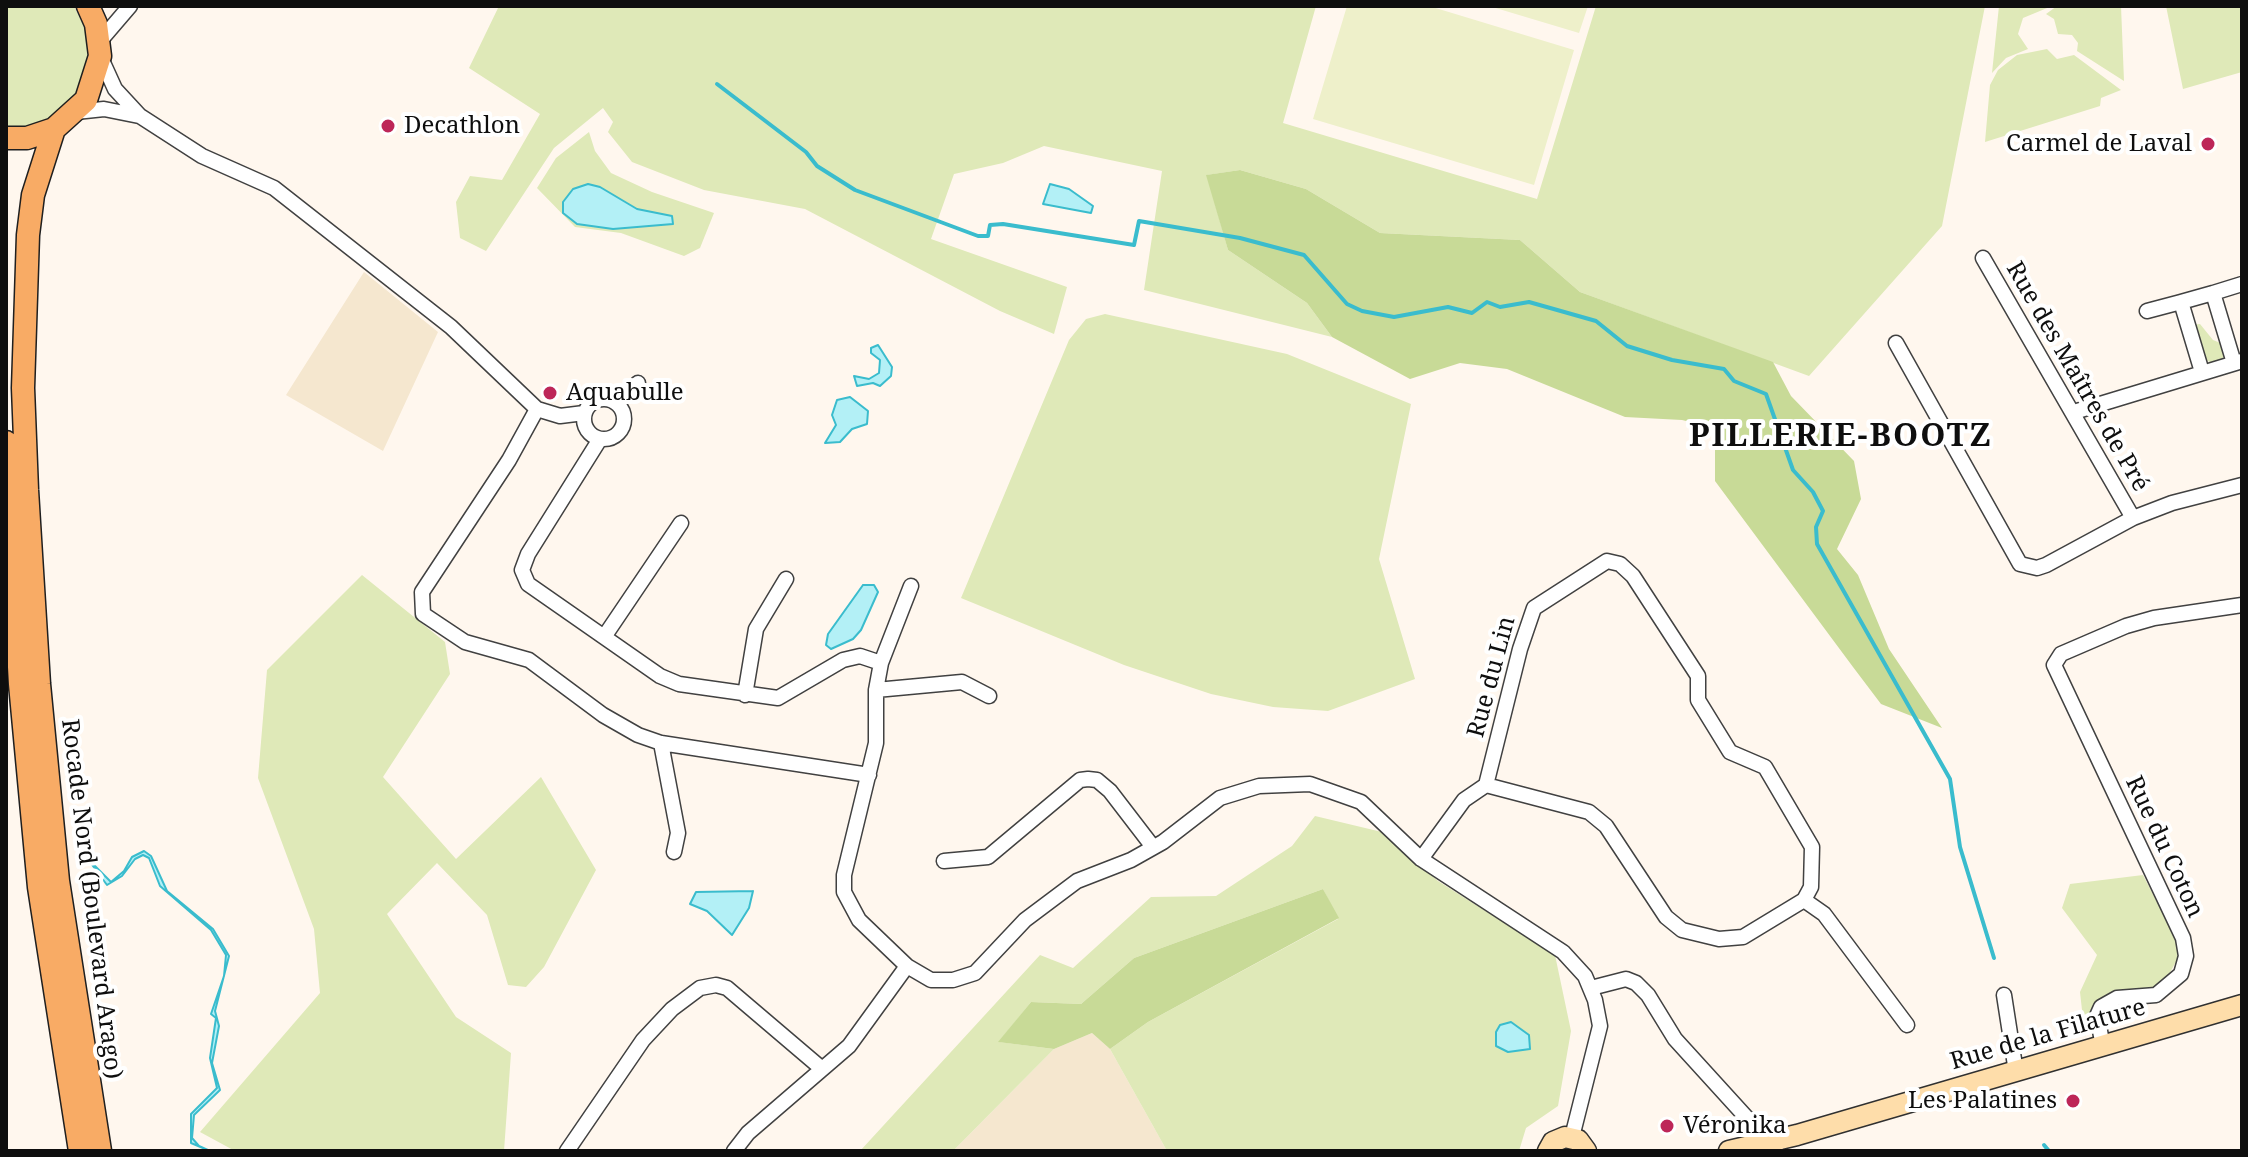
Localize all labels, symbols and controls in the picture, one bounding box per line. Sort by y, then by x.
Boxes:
place label: Decathlon [404,112,520,140]
marker: Decathlon [379,117,397,135]
place label: Carmel de Laval [2006,130,2192,158]
marker: Carmel de Laval [2199,135,2217,153]
street label: Rue des Maîtres de Pré [1999,257,2155,497]
place label: Aquabulle [566,379,684,407]
marker: Aquabulle [541,384,559,402]
district label: PILLERIE-BOOTZ [1689,418,1993,456]
street label: Rue du Lin [1462,613,1522,741]
street label: Rocade Nord (Boulevard Arago) [55,717,127,1081]
street label: Rue du Coton [2119,772,2209,922]
street label: Rue de la Filature [1947,993,2149,1077]
place label: Les Palatines [1908,1087,2057,1115]
marker: Les Palatines [2064,1092,2082,1110]
place label: Véronika [1683,1112,1786,1140]
marker: Véronika [1658,1117,1676,1135]

